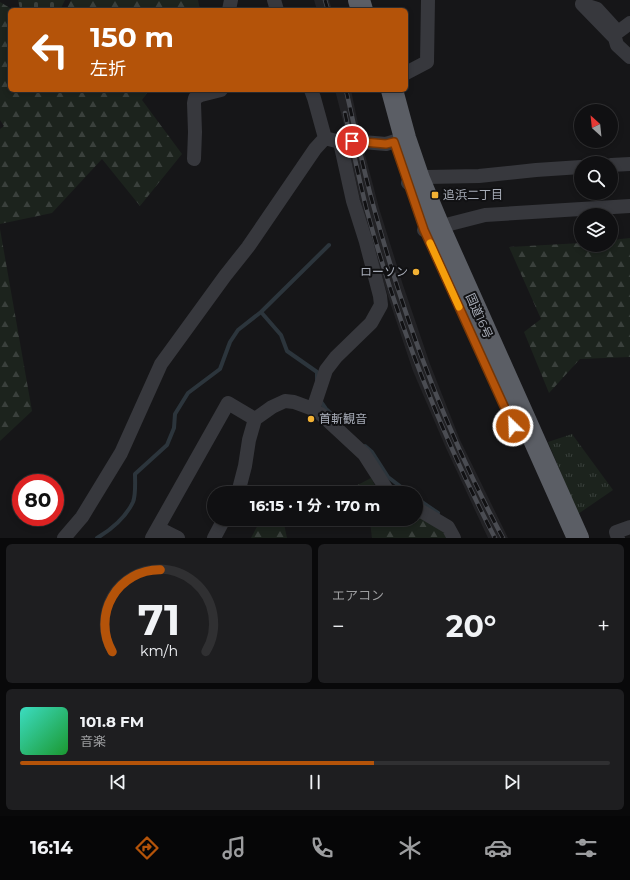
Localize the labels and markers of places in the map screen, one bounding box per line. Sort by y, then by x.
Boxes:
pin [335,124,369,158]
place label: 追浜二丁目 [443,187,503,202]
marker: 追浜二丁目 [430,190,440,200]
place label: ローソン [360,264,408,279]
marker: ローソン [411,267,421,277]
place label: 首斬観音 [319,411,367,426]
marker: 首斬観音 [306,414,316,424]

